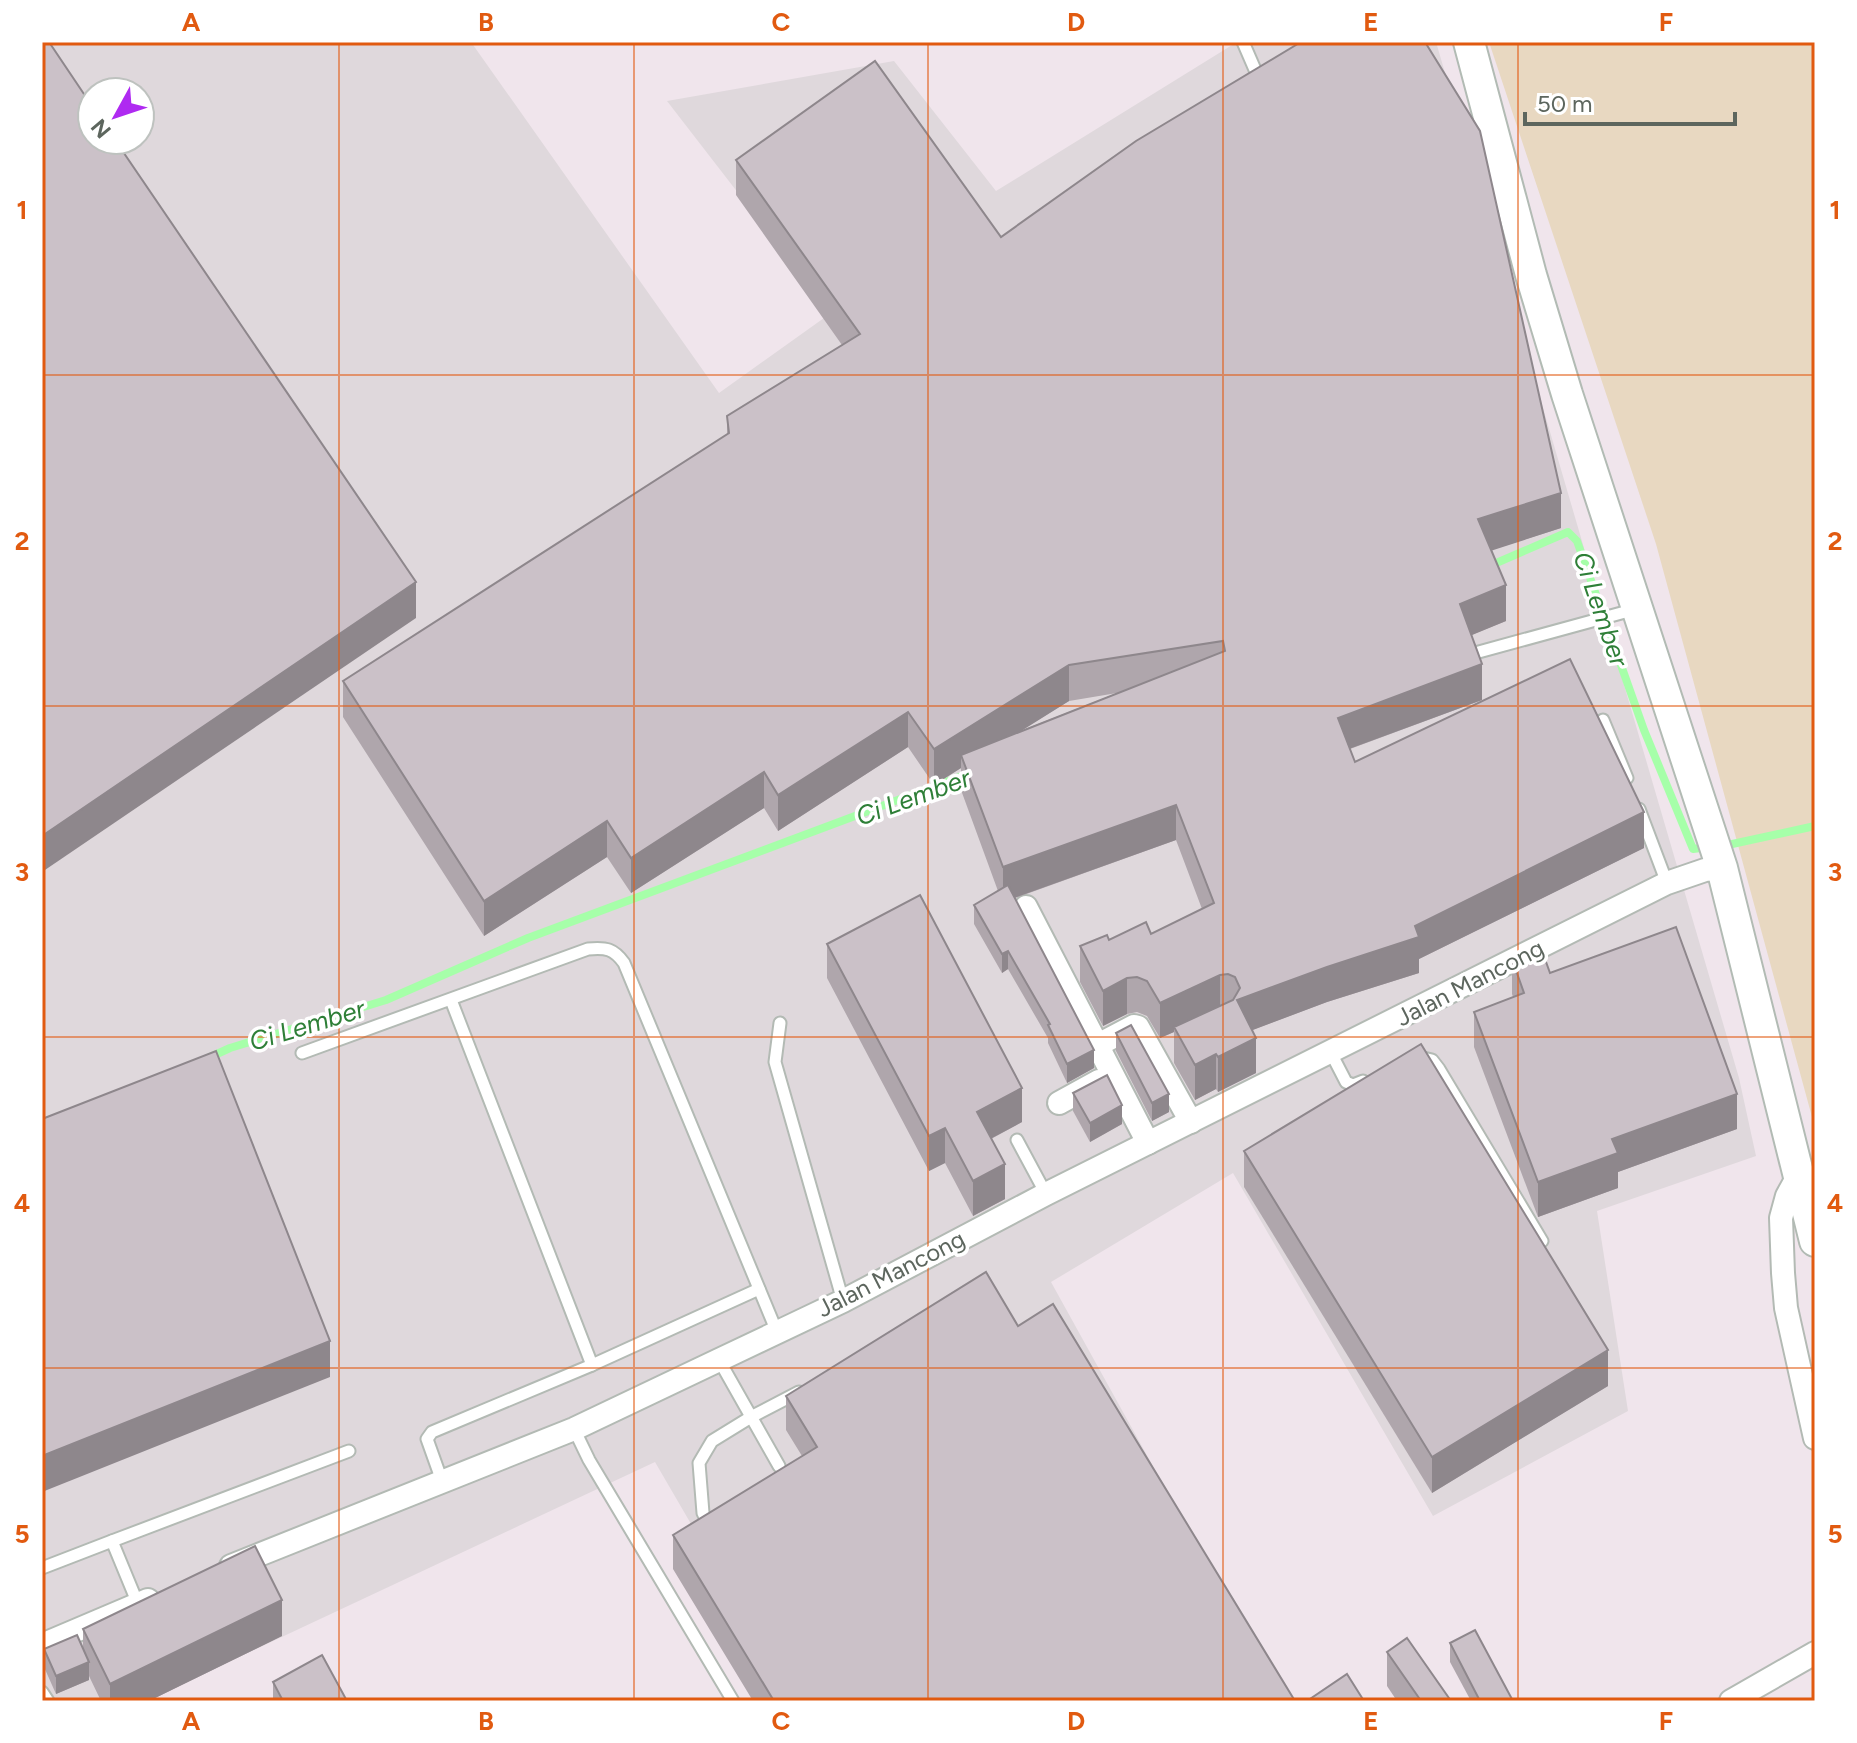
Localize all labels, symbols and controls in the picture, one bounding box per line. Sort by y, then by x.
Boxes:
text: A [182,6,201,38]
text: B [478,6,494,38]
text: C [772,6,791,38]
text: D [1067,6,1085,38]
text: E [1363,6,1379,38]
text: F [1659,6,1673,38]
north arrow [76,76,156,156]
scale bar [1525,76,1735,126]
text: 50 m [1537,89,1593,118]
text: N [85,113,117,144]
text: 1 [17,194,27,226]
text: 1 [1830,194,1840,226]
text: 2 [14,525,30,557]
text: 2 [1827,525,1843,557]
water label: Ci Lember [1566,547,1636,672]
water label: Ci Lember [851,761,976,832]
text: 3 [15,856,29,888]
text: 3 [1828,856,1842,888]
street label: Jalan Mancong [1391,933,1548,1032]
water label: Ci Lember [245,992,370,1058]
text: 4 [14,1187,30,1219]
text: 4 [1827,1187,1843,1219]
street label: Jalan Mancong [812,1224,969,1323]
text: 5 [14,1518,30,1550]
text: 5 [1827,1518,1843,1550]
text: A [182,1705,201,1737]
text: B [478,1705,494,1737]
text: C [772,1705,791,1737]
text: D [1067,1705,1085,1737]
text: E [1363,1705,1379,1737]
text: F [1659,1705,1673,1737]

